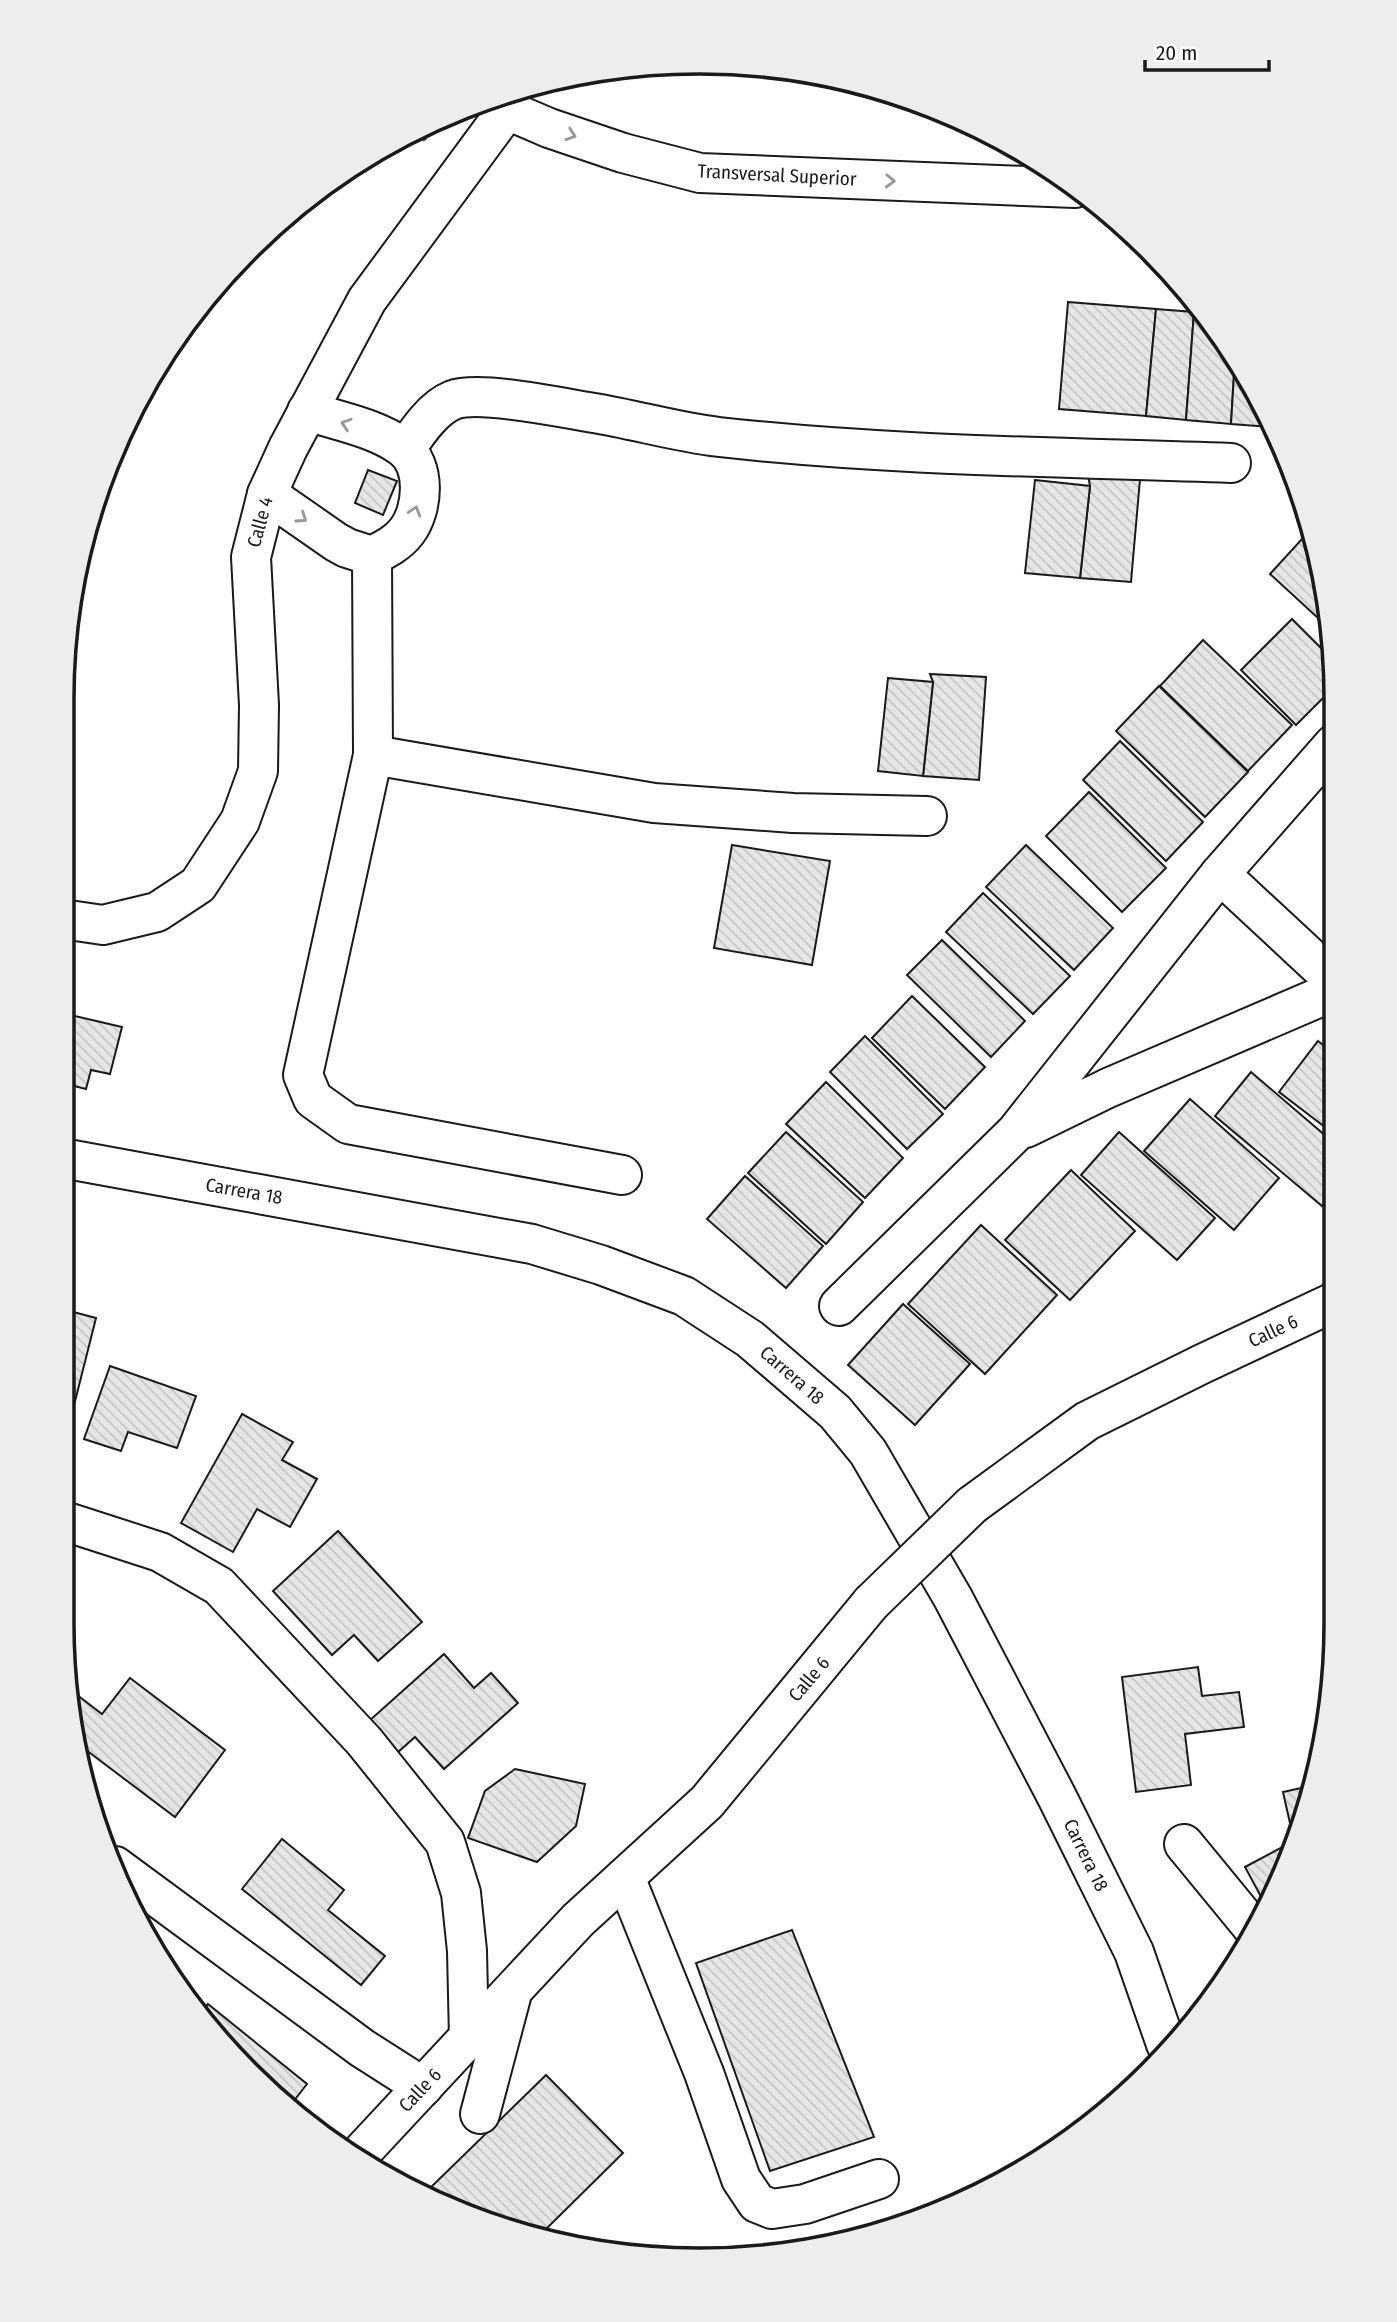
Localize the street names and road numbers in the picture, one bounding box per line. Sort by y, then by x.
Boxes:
street label: Transversal Superior [697,159,857,191]
street label: Calle 4 [242,494,278,550]
street label: Carrera 18 [204,1173,284,1209]
street label: Calle 6 [1245,1310,1301,1352]
street label: Carrera 18 [755,1341,829,1409]
street label: Calle 6 [784,1652,834,1706]
street label: Carrera 18 [1059,1815,1113,1895]
street label: Calle 6 [394,2063,446,2117]

